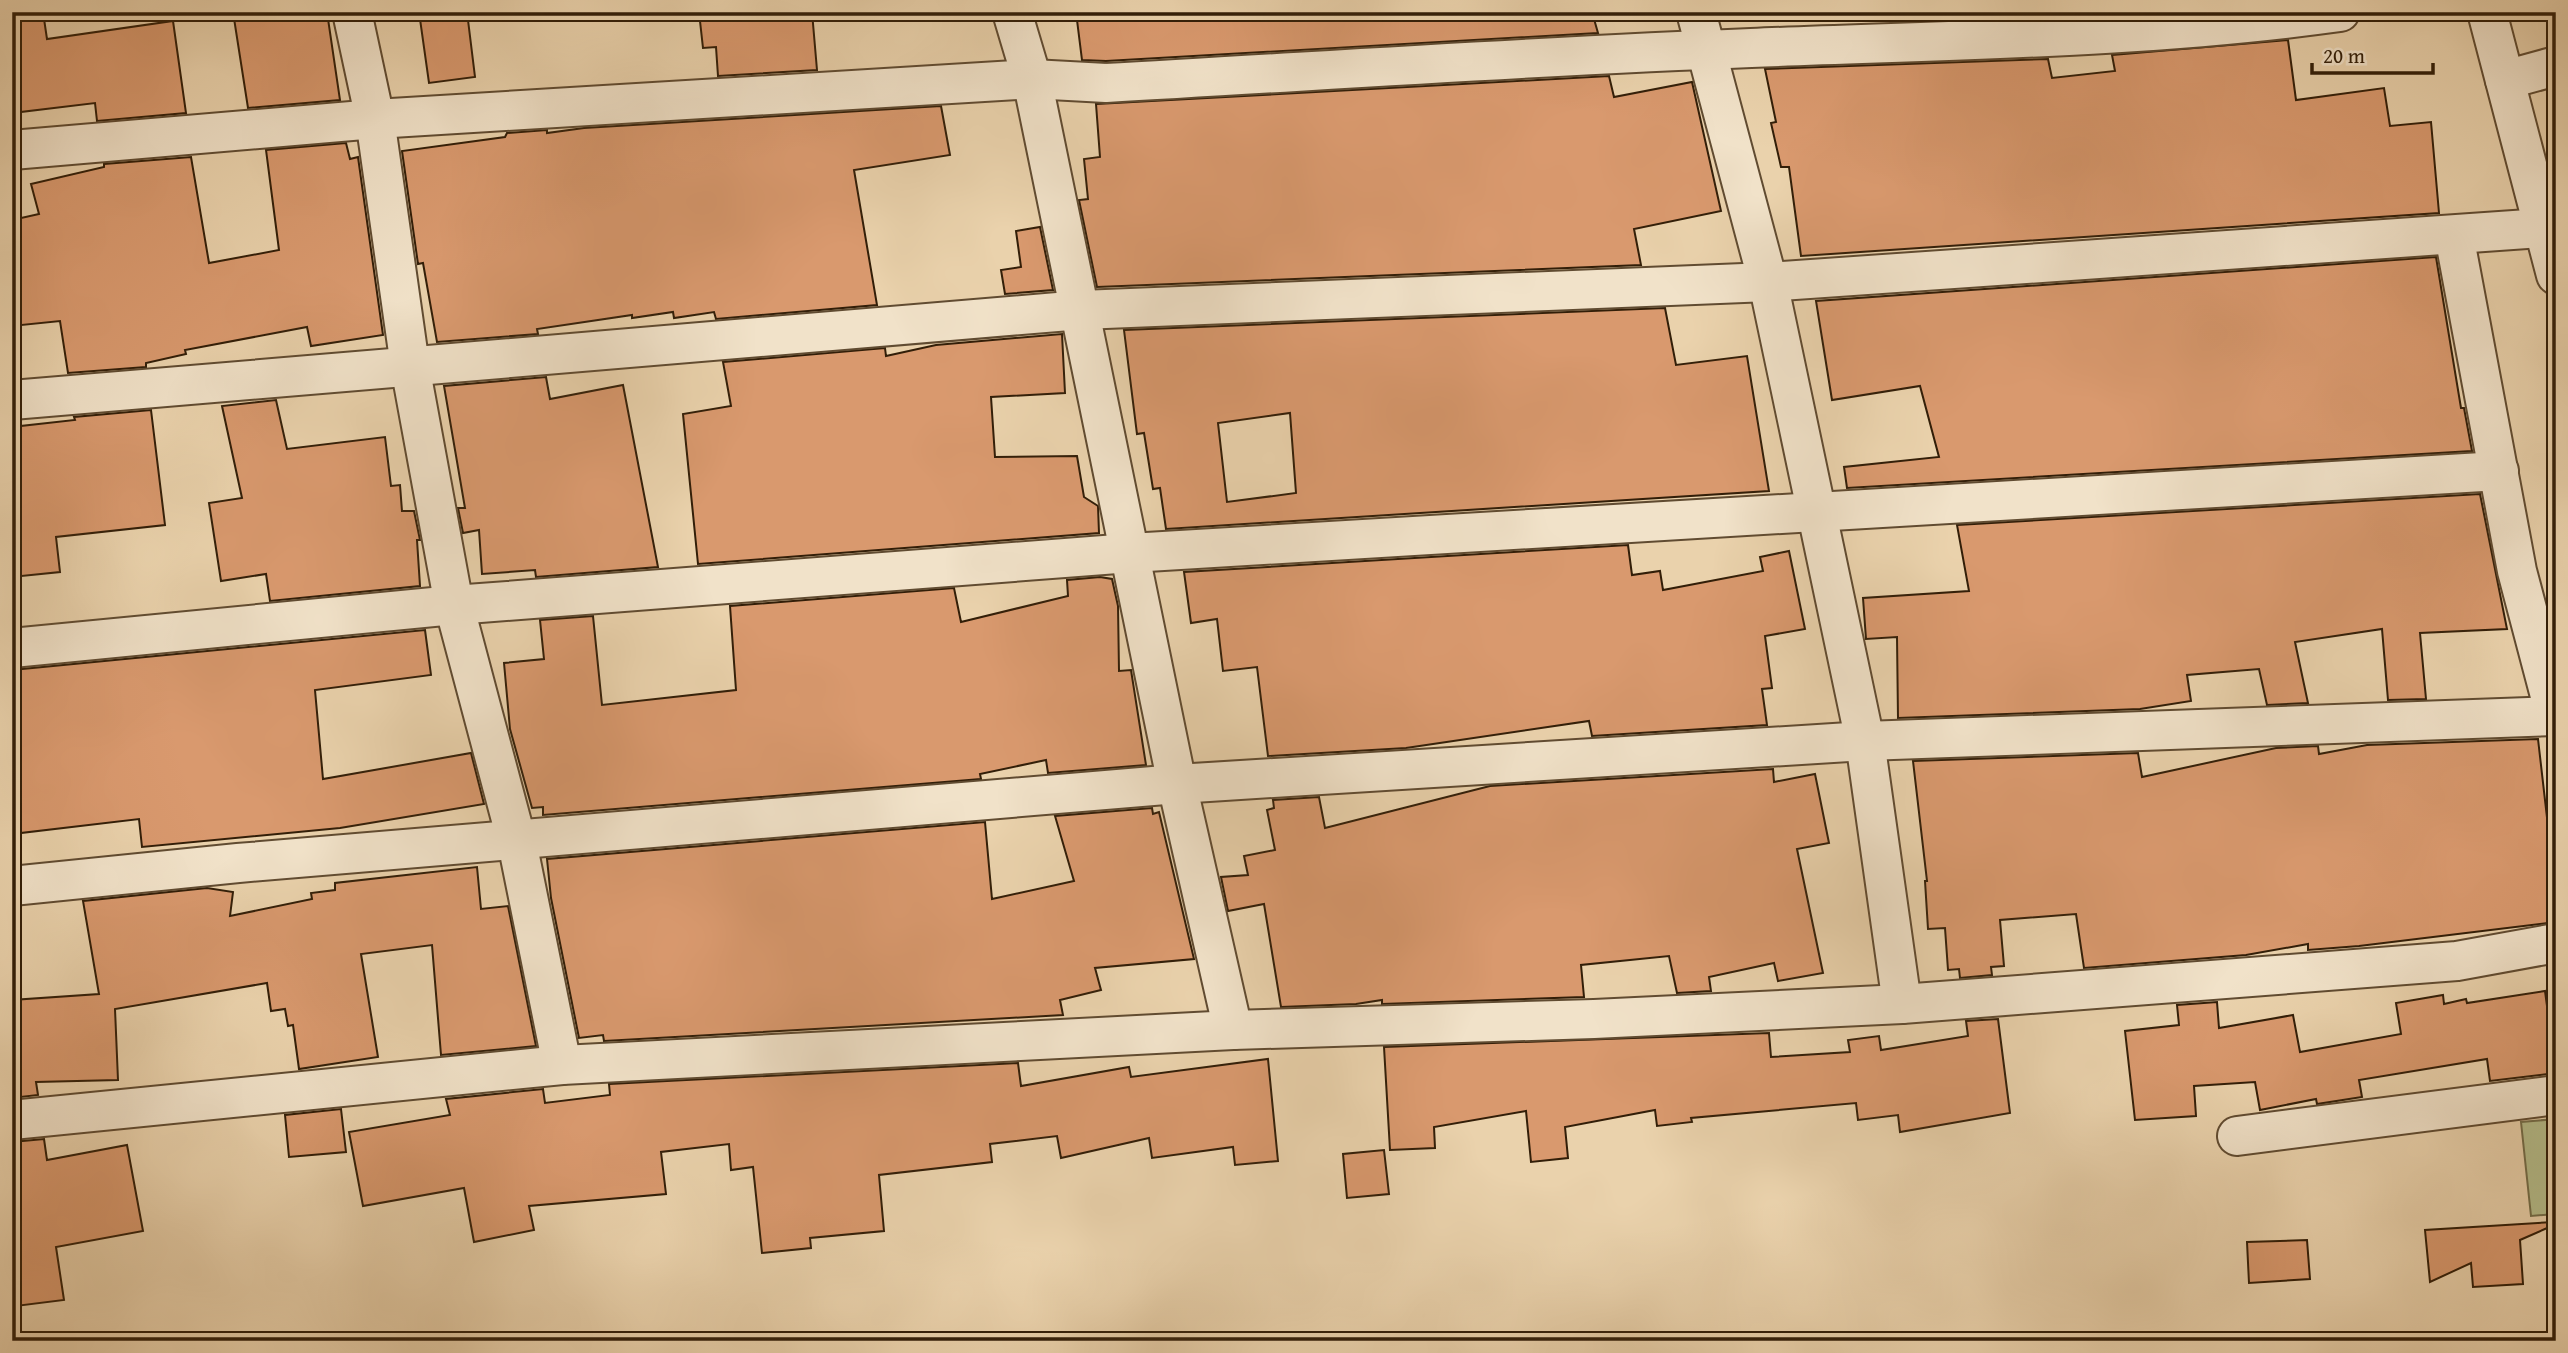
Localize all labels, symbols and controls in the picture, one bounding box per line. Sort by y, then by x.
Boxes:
scale bar [2312,32,2433,76]
text: 20 m [2323,40,2365,71]

